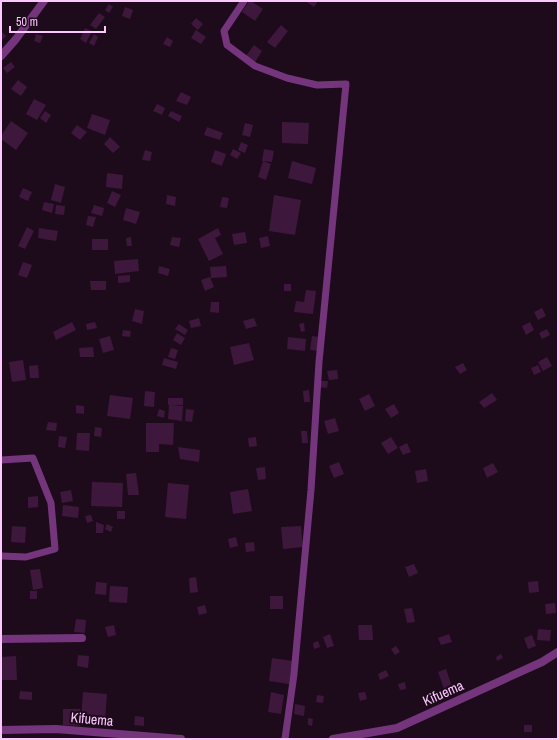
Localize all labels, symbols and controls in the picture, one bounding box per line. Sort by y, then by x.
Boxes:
scale bar [10,8,105,34]
text: 50 m [16,14,38,30]
street label: Kifuema [420,676,467,710]
street label: Kifuema [70,708,115,730]

